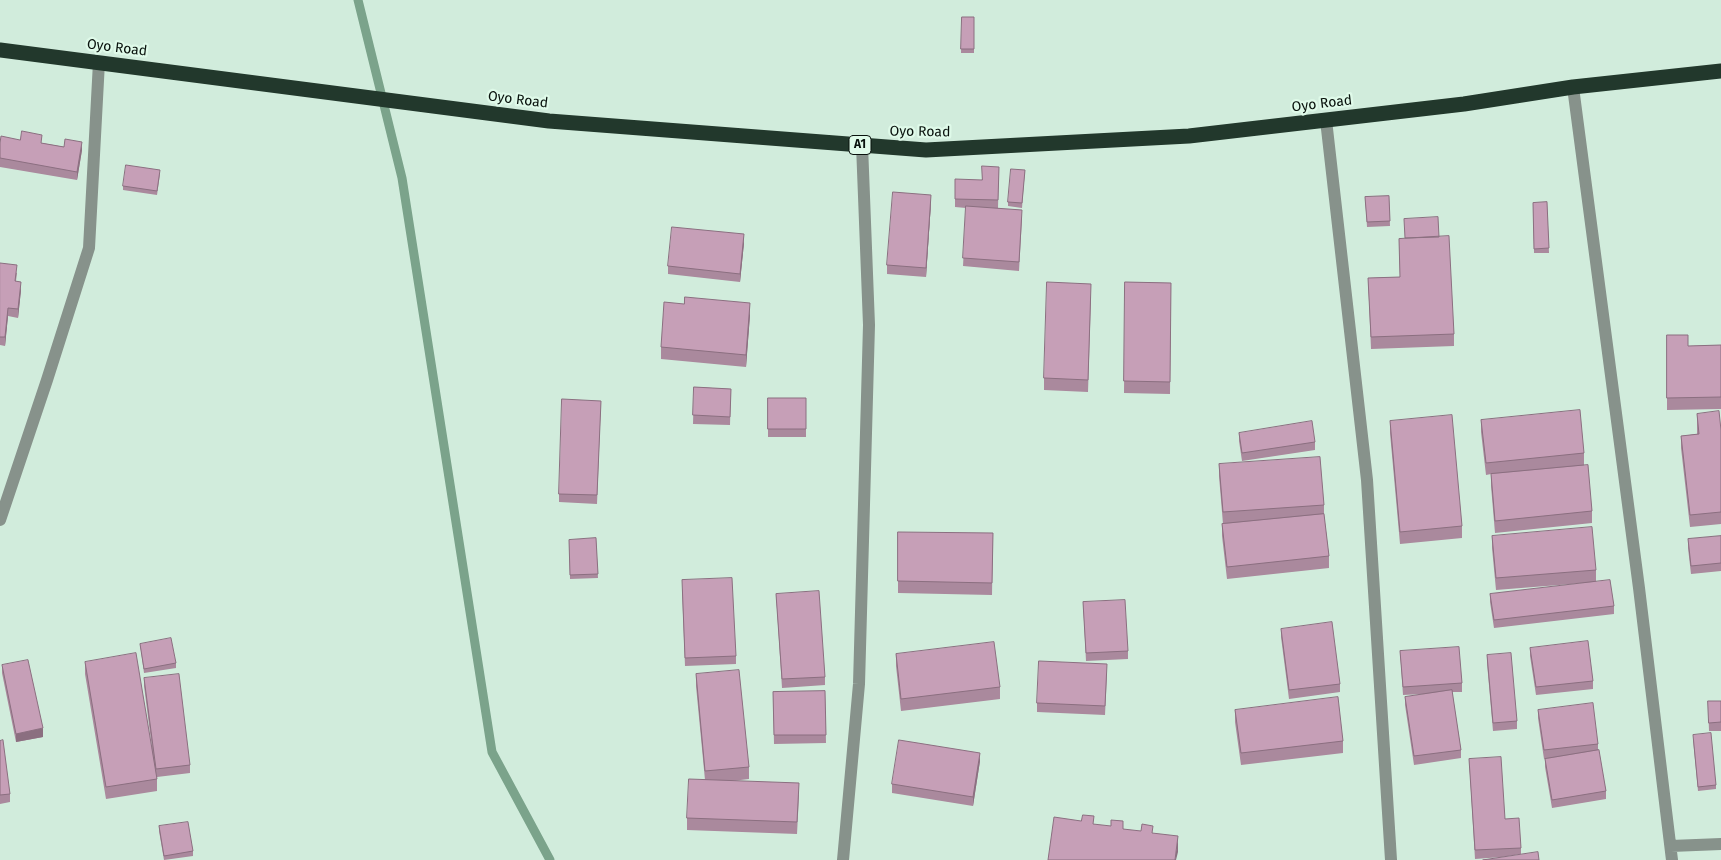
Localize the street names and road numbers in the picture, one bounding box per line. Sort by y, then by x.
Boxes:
street label: Oyo Road [86,36,148,60]
street label: Oyo Road [487,88,549,112]
street label: Oyo Road [1291,92,1353,116]
street label: Oyo Road [890,123,950,141]
road number: A1 [849,136,871,154]

